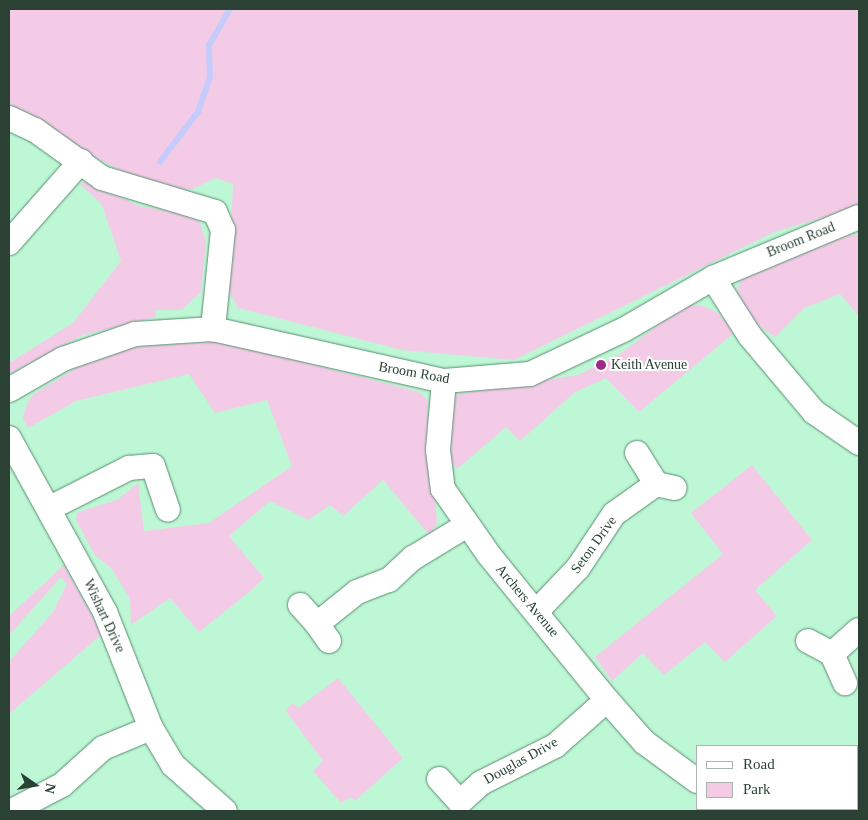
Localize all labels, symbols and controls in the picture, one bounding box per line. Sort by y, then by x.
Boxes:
street label: Broom Road [765,219,837,261]
place label: Keith Avenue [611,357,688,373]
street label: Broom Road [377,358,451,388]
marker: Keith Avenue [595,359,607,371]
street label: Seton Drive [567,513,621,577]
street label: Archers Avenue [492,561,562,641]
street label: Wishart Drive [80,577,128,655]
street label: Douglas Drive [481,734,561,788]
legend [696,745,858,810]
text: Road [743,756,775,772]
north arrow [10,760,60,810]
text: Park [743,781,771,797]
text: N [42,782,59,795]

